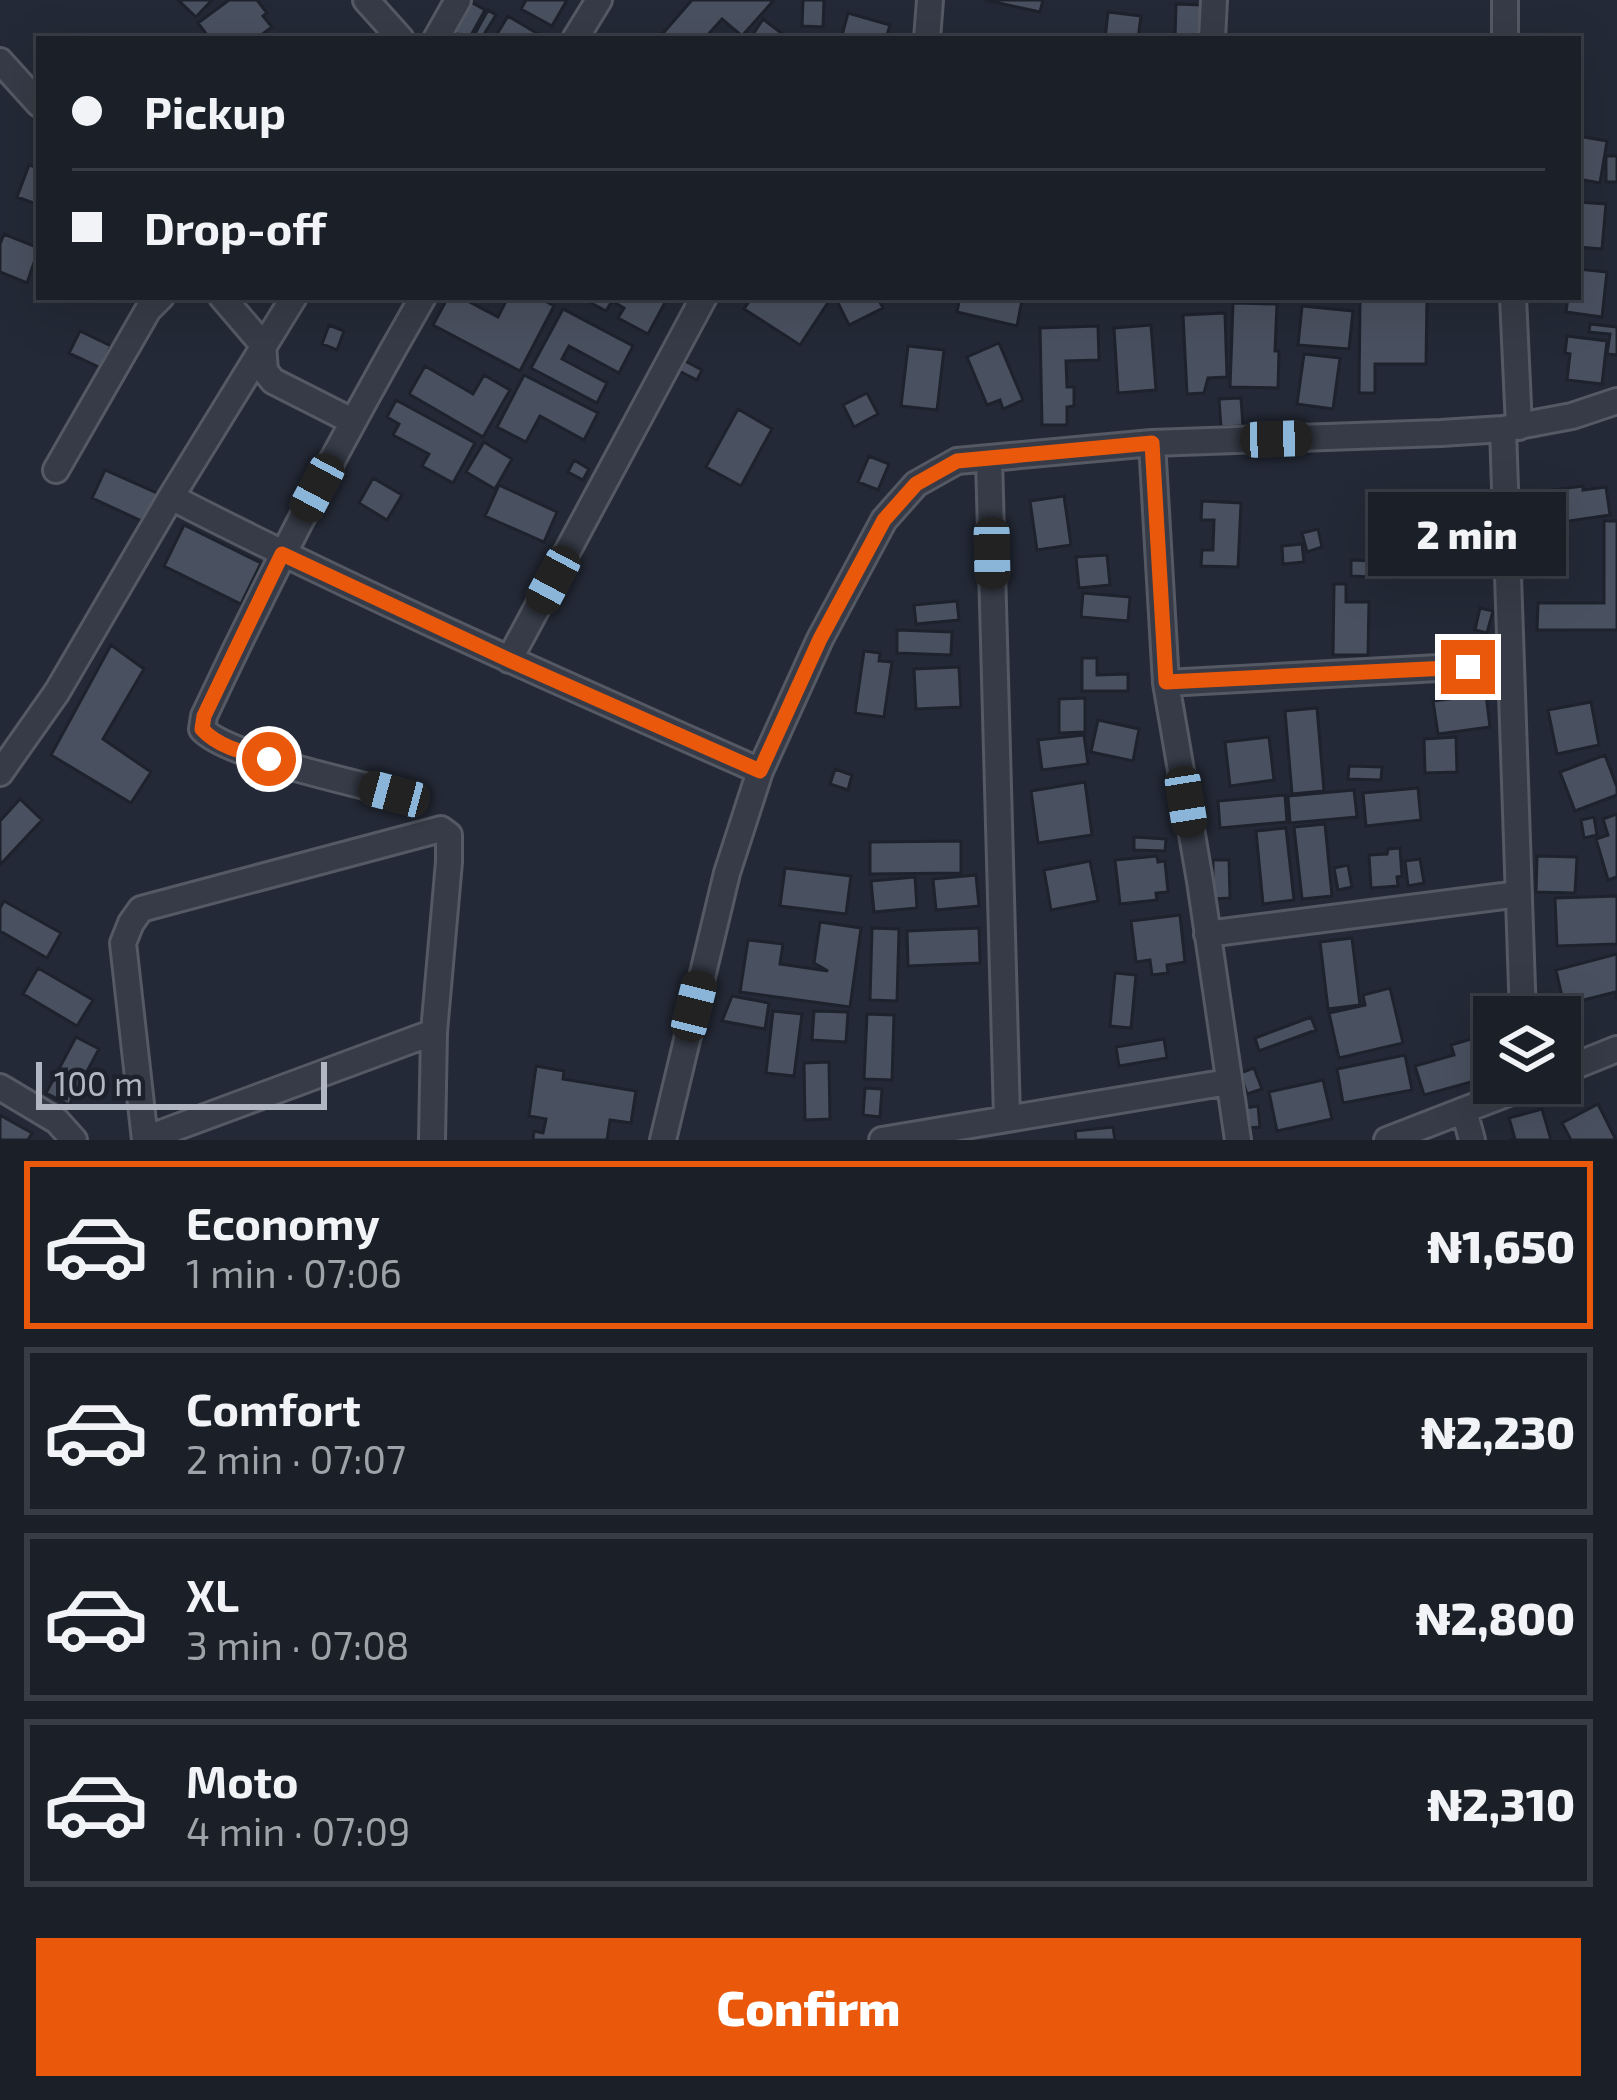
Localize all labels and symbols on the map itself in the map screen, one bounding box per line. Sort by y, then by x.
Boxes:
car [1239,420,1313,458]
car [284,448,350,528]
callout: 2 min [1369,493,1567,577]
car [973,517,1011,589]
car [520,540,586,620]
route end [1441,640,1495,694]
route start [242,732,296,786]
car [1163,764,1209,840]
car [355,767,433,821]
car [668,967,720,1045]
scale bar [36,1056,327,1109]

